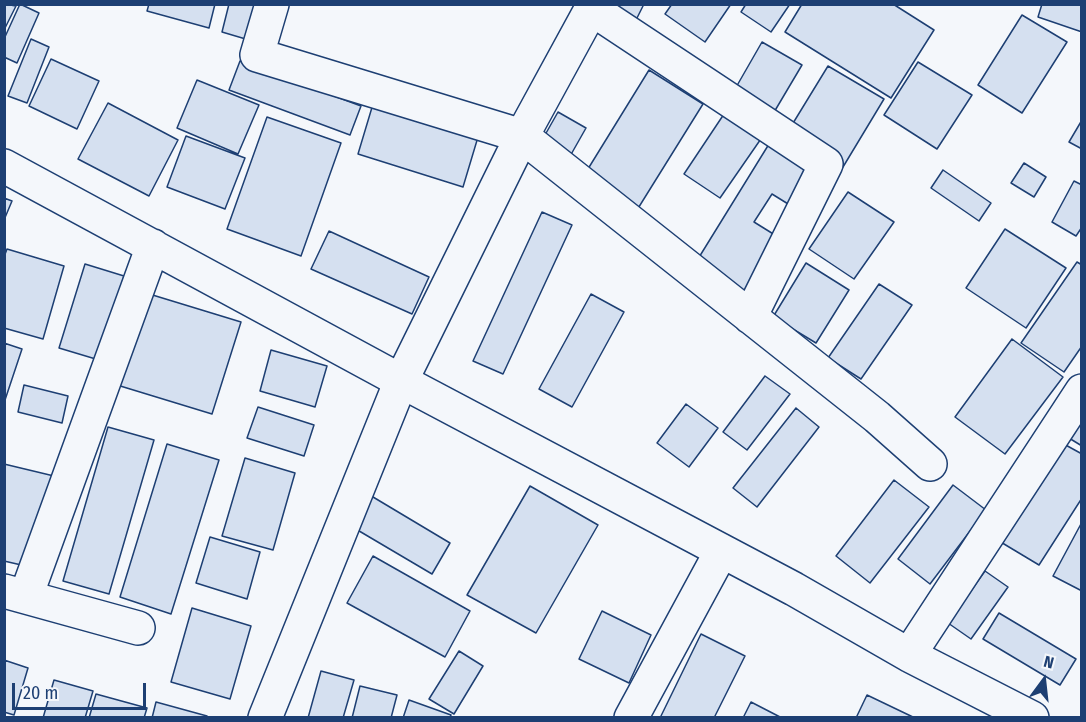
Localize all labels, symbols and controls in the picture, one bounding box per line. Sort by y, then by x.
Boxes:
north arrow [1014,650,1074,710]
text: N [1042,652,1056,673]
scale bar [15,671,148,709]
text: 20 m [23,682,58,704]

